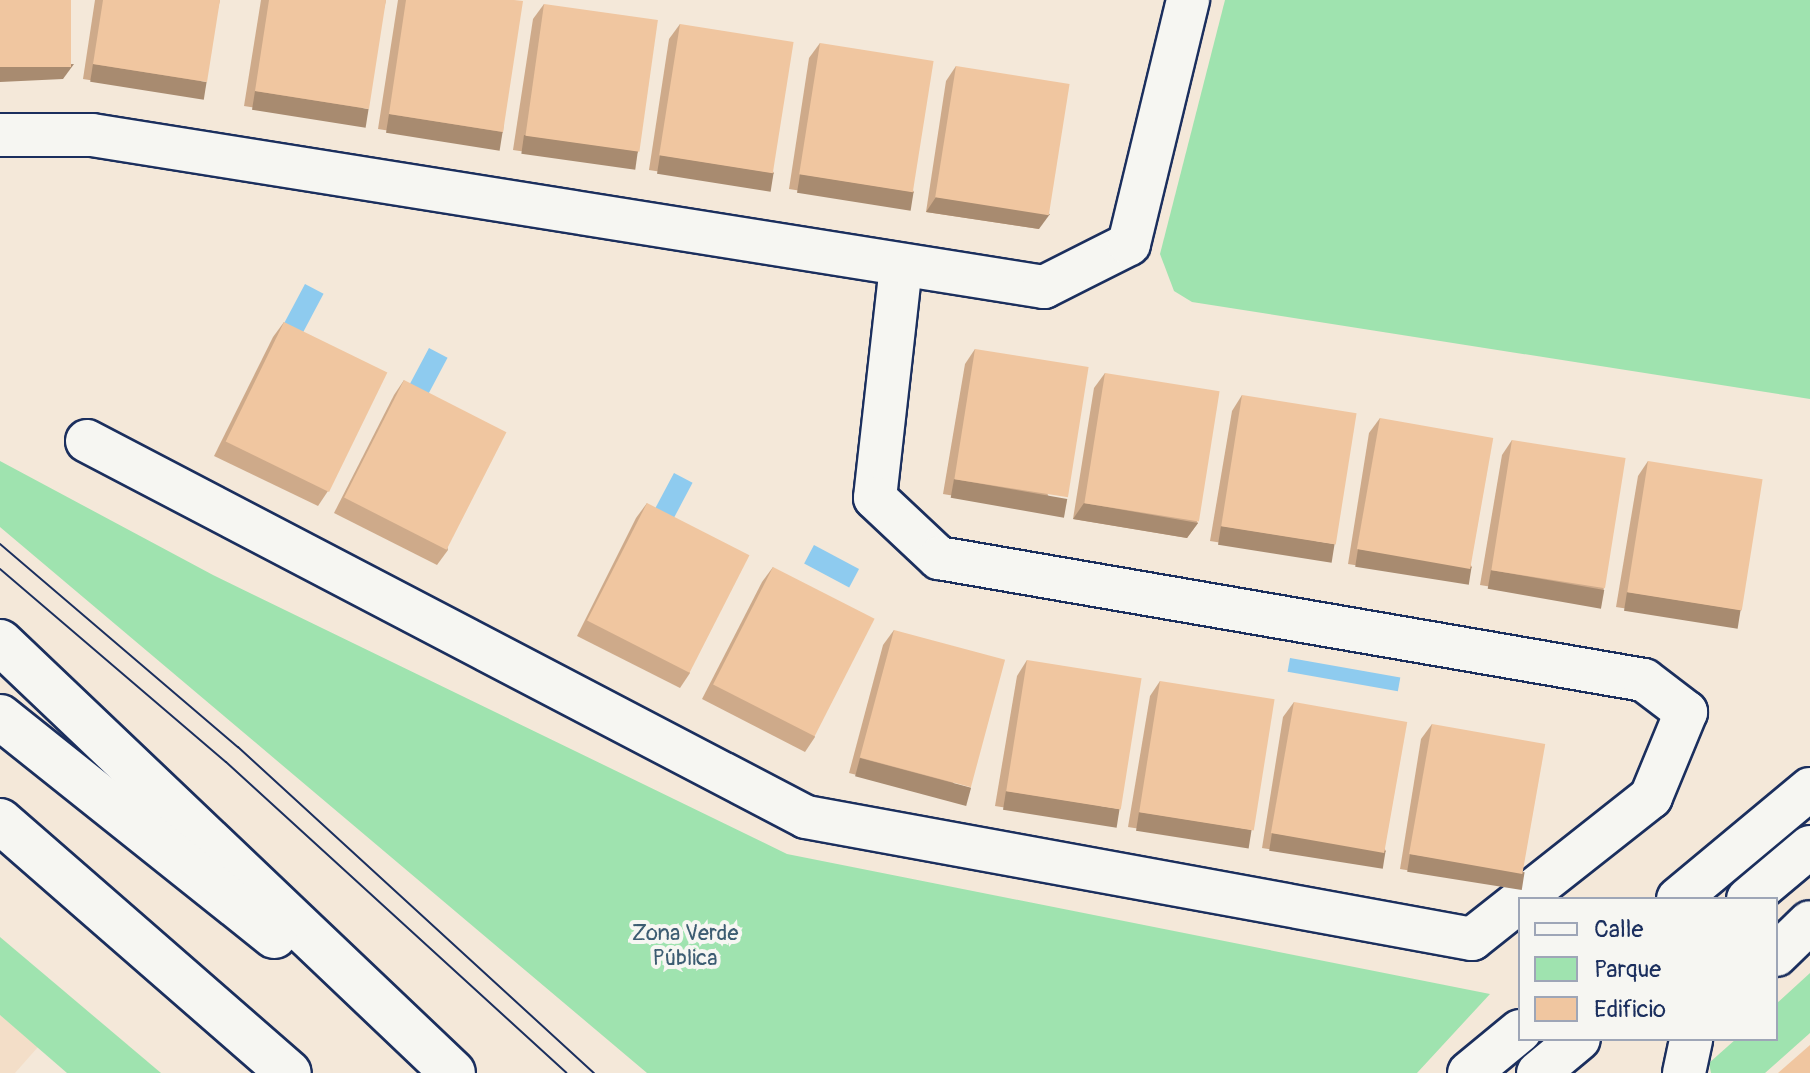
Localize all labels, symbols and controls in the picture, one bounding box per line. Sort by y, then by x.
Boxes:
legend [1518,897,1778,1041]
text: Calle [1594,915,1643,944]
park label: Zona Verde Pública [632,920,738,972]
text: Parque [1594,955,1661,984]
text: Edificio [1594,995,1666,1024]

